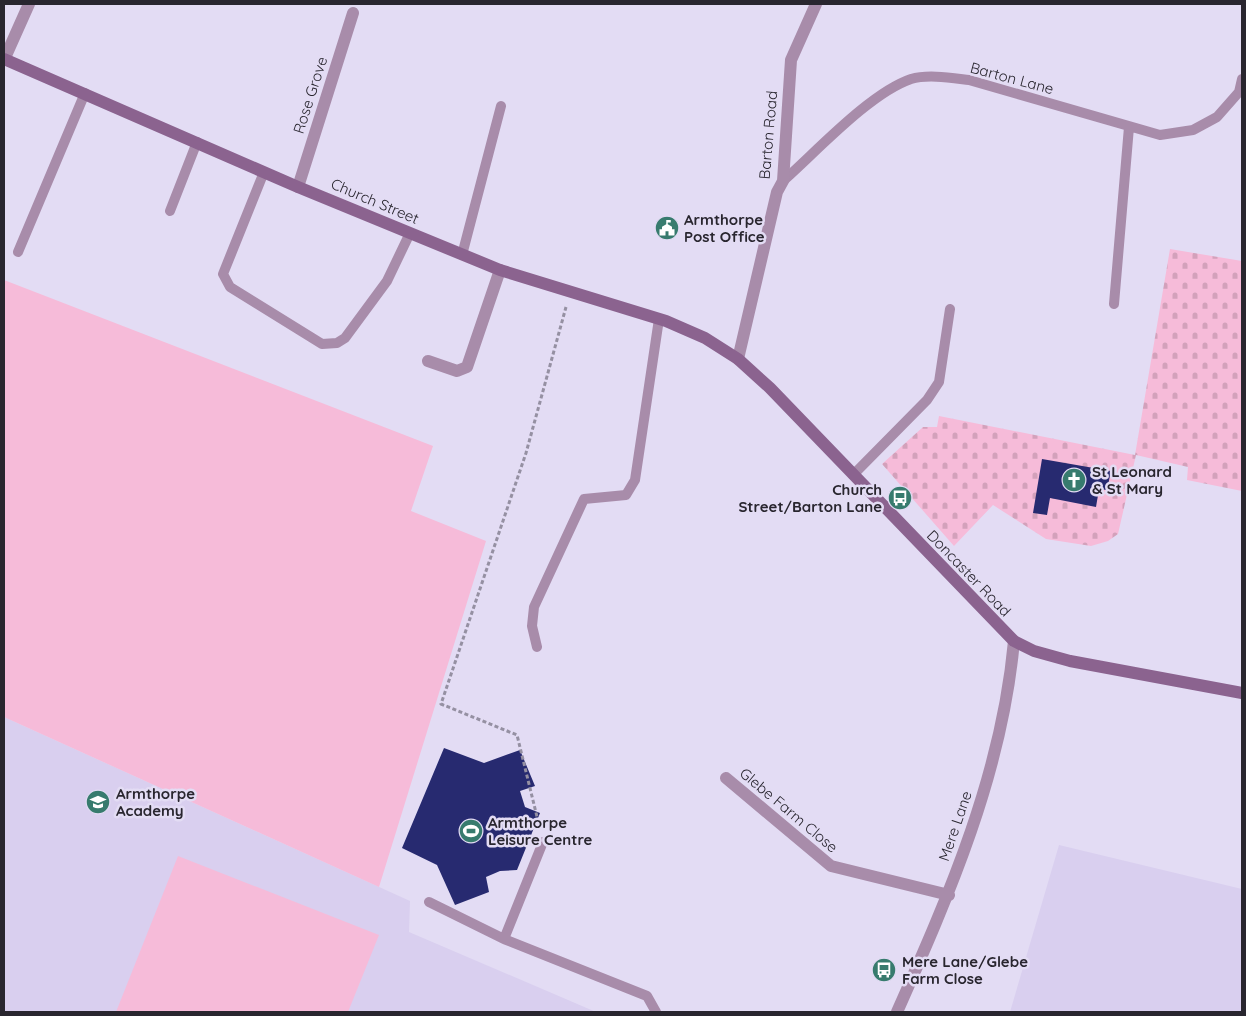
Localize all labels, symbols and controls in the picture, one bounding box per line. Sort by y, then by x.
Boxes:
street label: Rose Grove [289,54,331,136]
street label: Barton Lane [968,58,1056,98]
street label: Barton Road [755,90,781,180]
street label: Church Street [328,174,422,228]
place label: Armthorpe Post Office [684,210,765,246]
public building icon: Armthorpe Post Office [654,215,680,241]
place label: St Leonard & St Mary [1092,462,1172,498]
church icon: St Leonard & St Mary [1061,467,1087,493]
place label: Church Street/Barton Lane [738,480,882,516]
bus stop icon: Church Street/Barton Lane [887,485,913,511]
street label: Doncaster Road [923,526,1015,620]
street label: Glebe Farm Close [736,763,842,857]
place label: Armthorpe Academy [116,784,195,820]
street label: Mere Lane [934,788,976,864]
school or university icon: Armthorpe Academy [85,789,111,815]
place label: Armthorpe Leisure Centre [488,813,593,849]
sports icon: Armthorpe Leisure Centre [458,818,484,844]
place label: Mere Lane/Glebe Farm Close [902,952,1028,988]
bus stop icon: Mere Lane/Glebe Farm Close [871,957,897,983]

